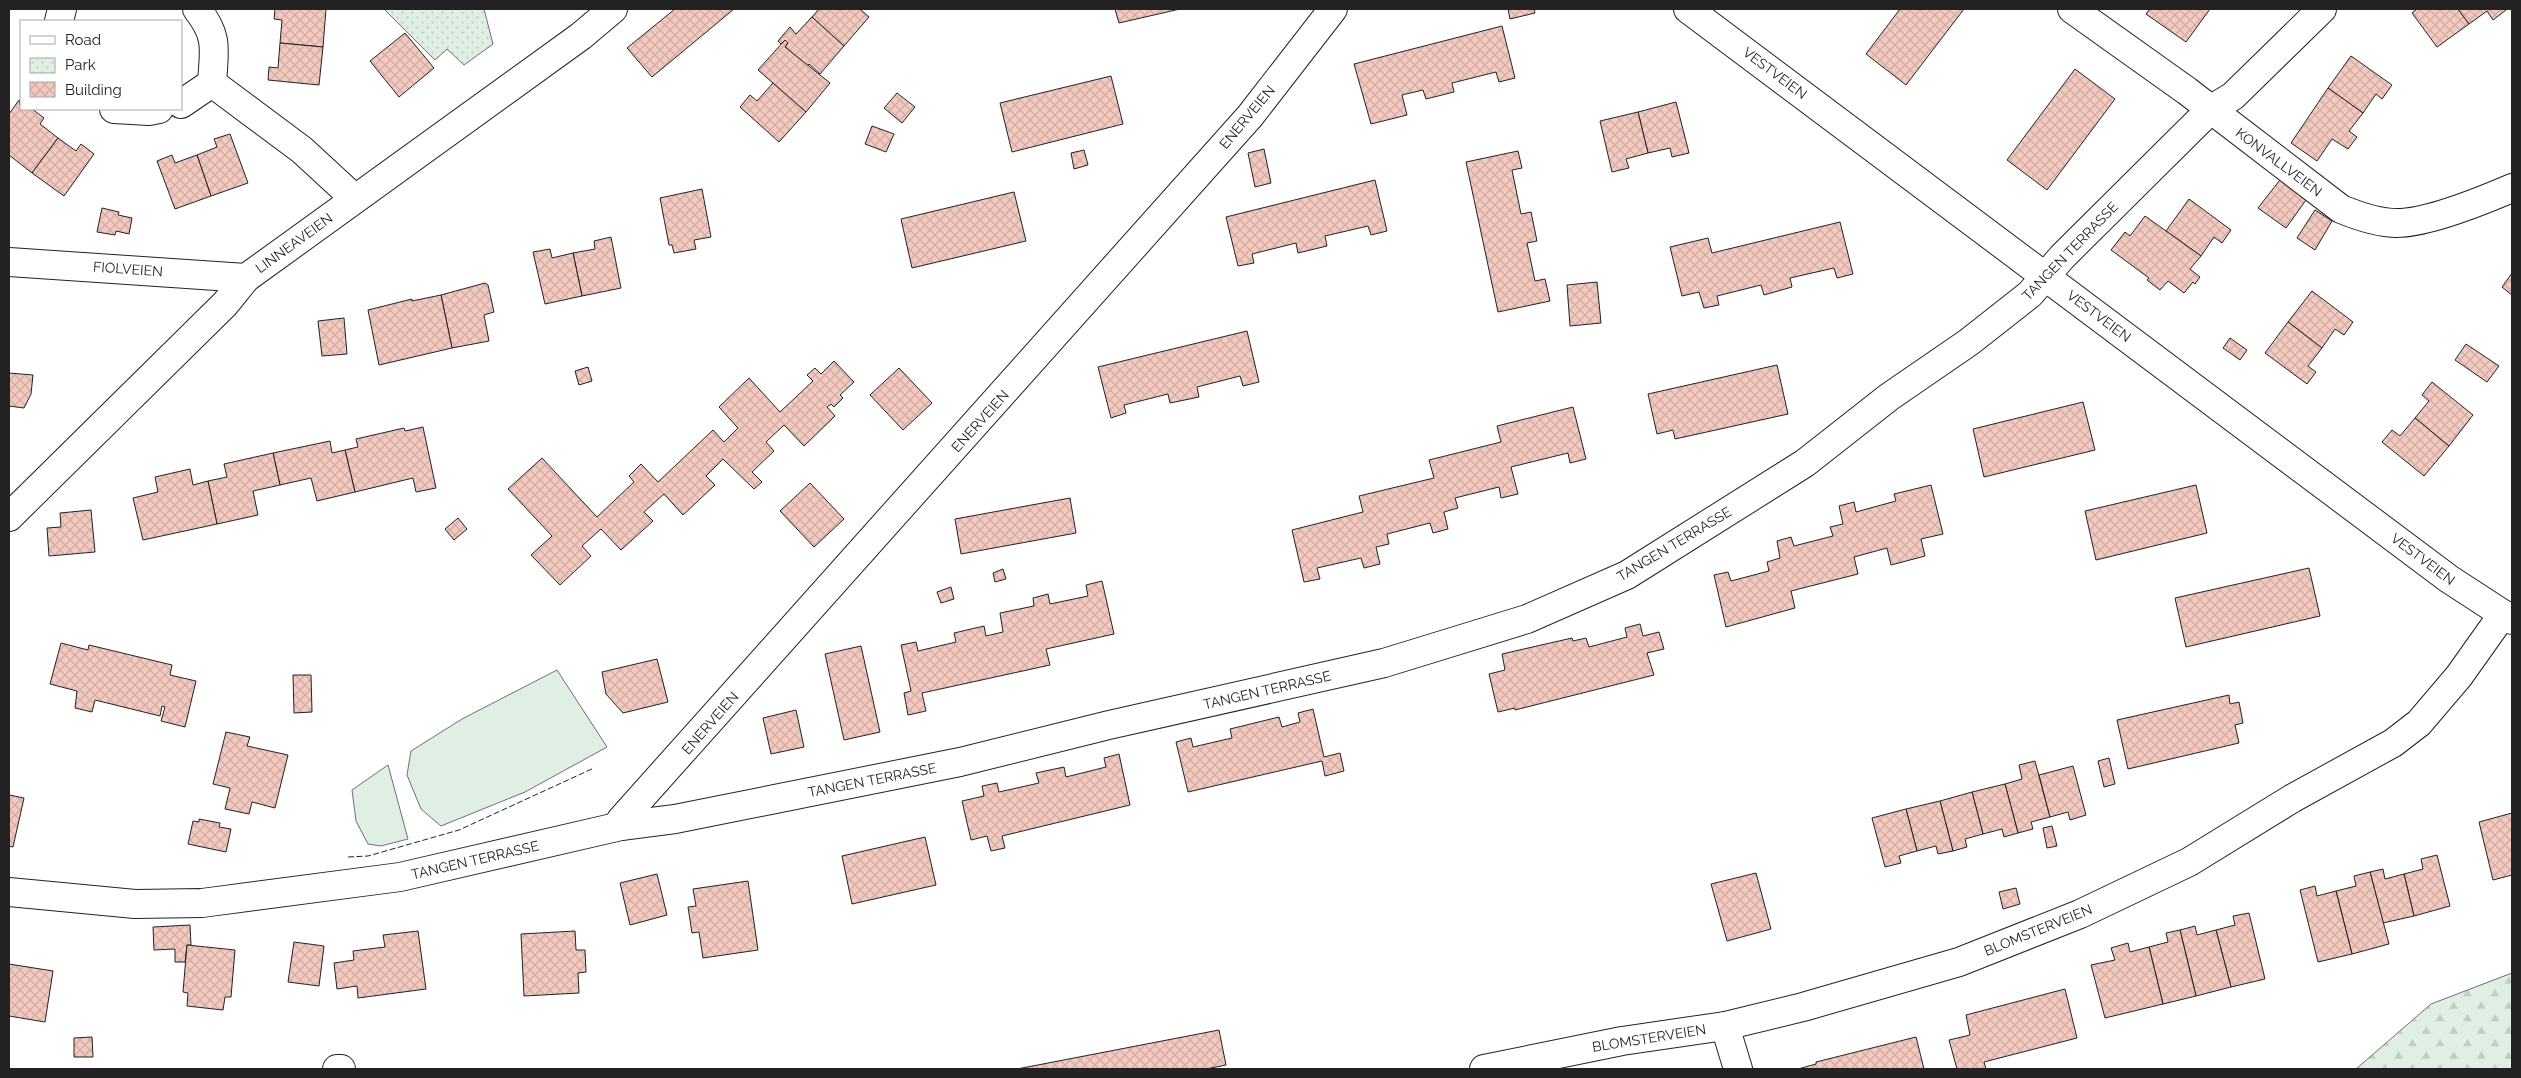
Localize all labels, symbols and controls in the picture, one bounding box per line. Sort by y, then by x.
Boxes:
legend [20,20,182,110]
text: Road [65,31,101,49]
street label: VESTVEIEN [1740,44,1810,102]
text: Park [65,56,96,74]
text: Building [65,81,122,99]
street label: ENERVEIEN [1216,82,1278,152]
street label: KONVALLVEIEN [2233,124,2325,200]
street label: TANGEN TERRASSE [2019,198,2121,304]
street label: LINNEAVEIEN [252,210,336,276]
street label: FIOLVEIEN [93,259,163,279]
street label: VESTVEIEN [2064,287,2134,345]
street label: ENERVEIEN [948,387,1012,455]
street label: TANGEN TERRASSE [1614,504,1734,584]
street label: VESTVEIEN [2388,530,2458,588]
street label: TANGEN TERRASSE [1202,668,1332,712]
street label: ENERVEIEN [679,688,741,758]
street label: TANGEN TERRASSE [806,760,938,800]
street label: TANGEN TERRASSE [410,838,540,882]
street label: BLOMSTERVEIEN [1982,901,2094,959]
street label: BLOMSTERVEIEN [1591,1021,1707,1055]

